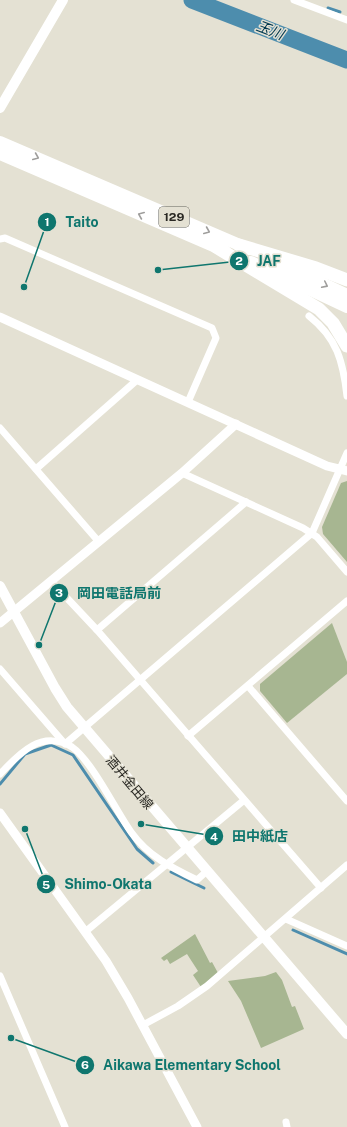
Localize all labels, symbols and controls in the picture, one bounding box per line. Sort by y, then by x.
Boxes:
water label: 玉川 [254,18,288,43]
one-way arrow [31,152,39,160]
road number: 129 [159,207,189,227]
callout: Taito [37,209,107,235]
one-way arrow [138,211,145,219]
text: Taito [65,214,99,230]
text: 1 [44,215,50,229]
one-way arrow [203,226,210,234]
callout: JAF [229,248,288,274]
text: JAF [257,253,281,269]
text: 2 [235,254,243,268]
one-way arrow [321,280,328,288]
callout: 岡田電話局前 [49,580,169,606]
text: 岡田電話局前 [77,585,161,601]
text: 3 [55,586,63,600]
street label: 酒井金田線 [103,753,156,812]
callout: 田中紙店 [204,823,296,849]
text: 田中紙店 [232,828,288,844]
text: 4 [210,830,218,844]
callout: Shimo-Okata [36,871,159,897]
text: Shimo-Okata [64,876,152,892]
text: 5 [42,878,50,892]
callout: Aikawa Elementary School [75,1052,289,1078]
text: Aikawa Elementary School [103,1057,281,1073]
text: 6 [81,1058,89,1072]

